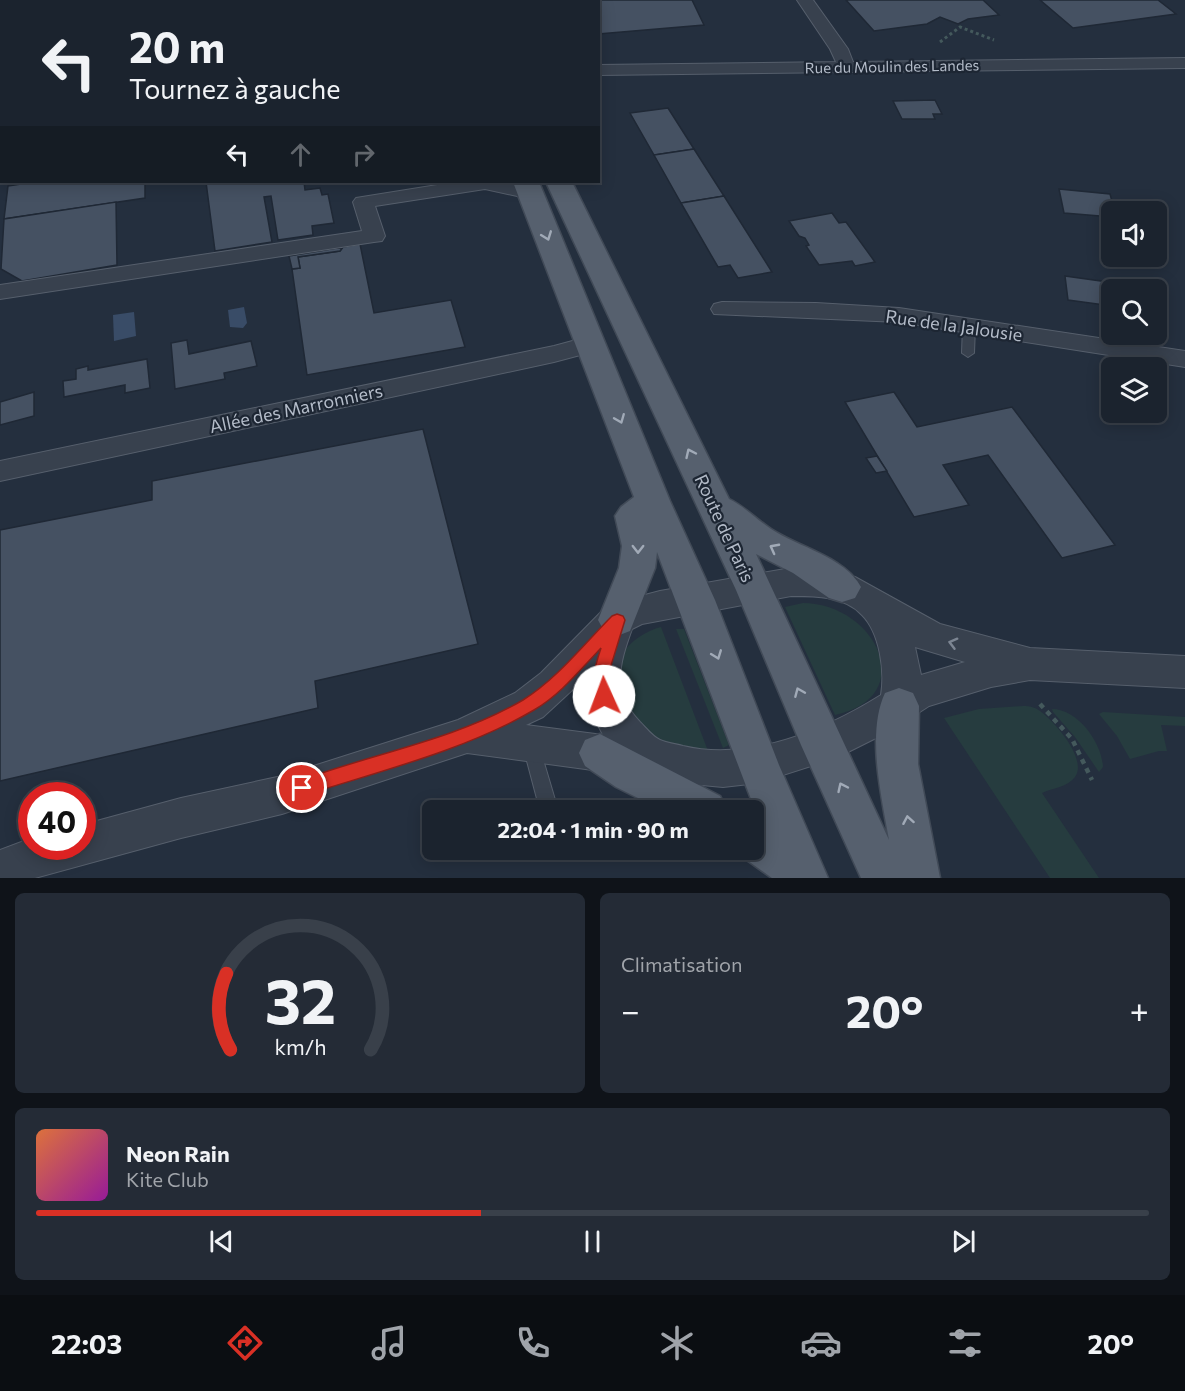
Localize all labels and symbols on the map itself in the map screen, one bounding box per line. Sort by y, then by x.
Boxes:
street label: Rue du Moulin des Landes [805,55,980,77]
one-way arrow [540,230,553,241]
street label: Rue de la Jalousie [884,304,1024,346]
street label: Allée des Marronniers [207,379,385,437]
one-way arrow [613,412,625,423]
one-way arrow [686,448,698,459]
street label: Route de Paris [690,471,760,585]
one-way arrow [632,544,644,553]
one-way arrow [769,544,780,555]
one-way arrow [948,638,958,651]
one-way arrow [710,649,722,660]
position arrow [572,664,636,728]
one-way arrow [794,687,806,698]
pin [276,762,327,813]
speed limit sign: 40 [18,782,96,860]
one-way arrow [837,782,849,793]
one-way arrow [902,816,915,826]

